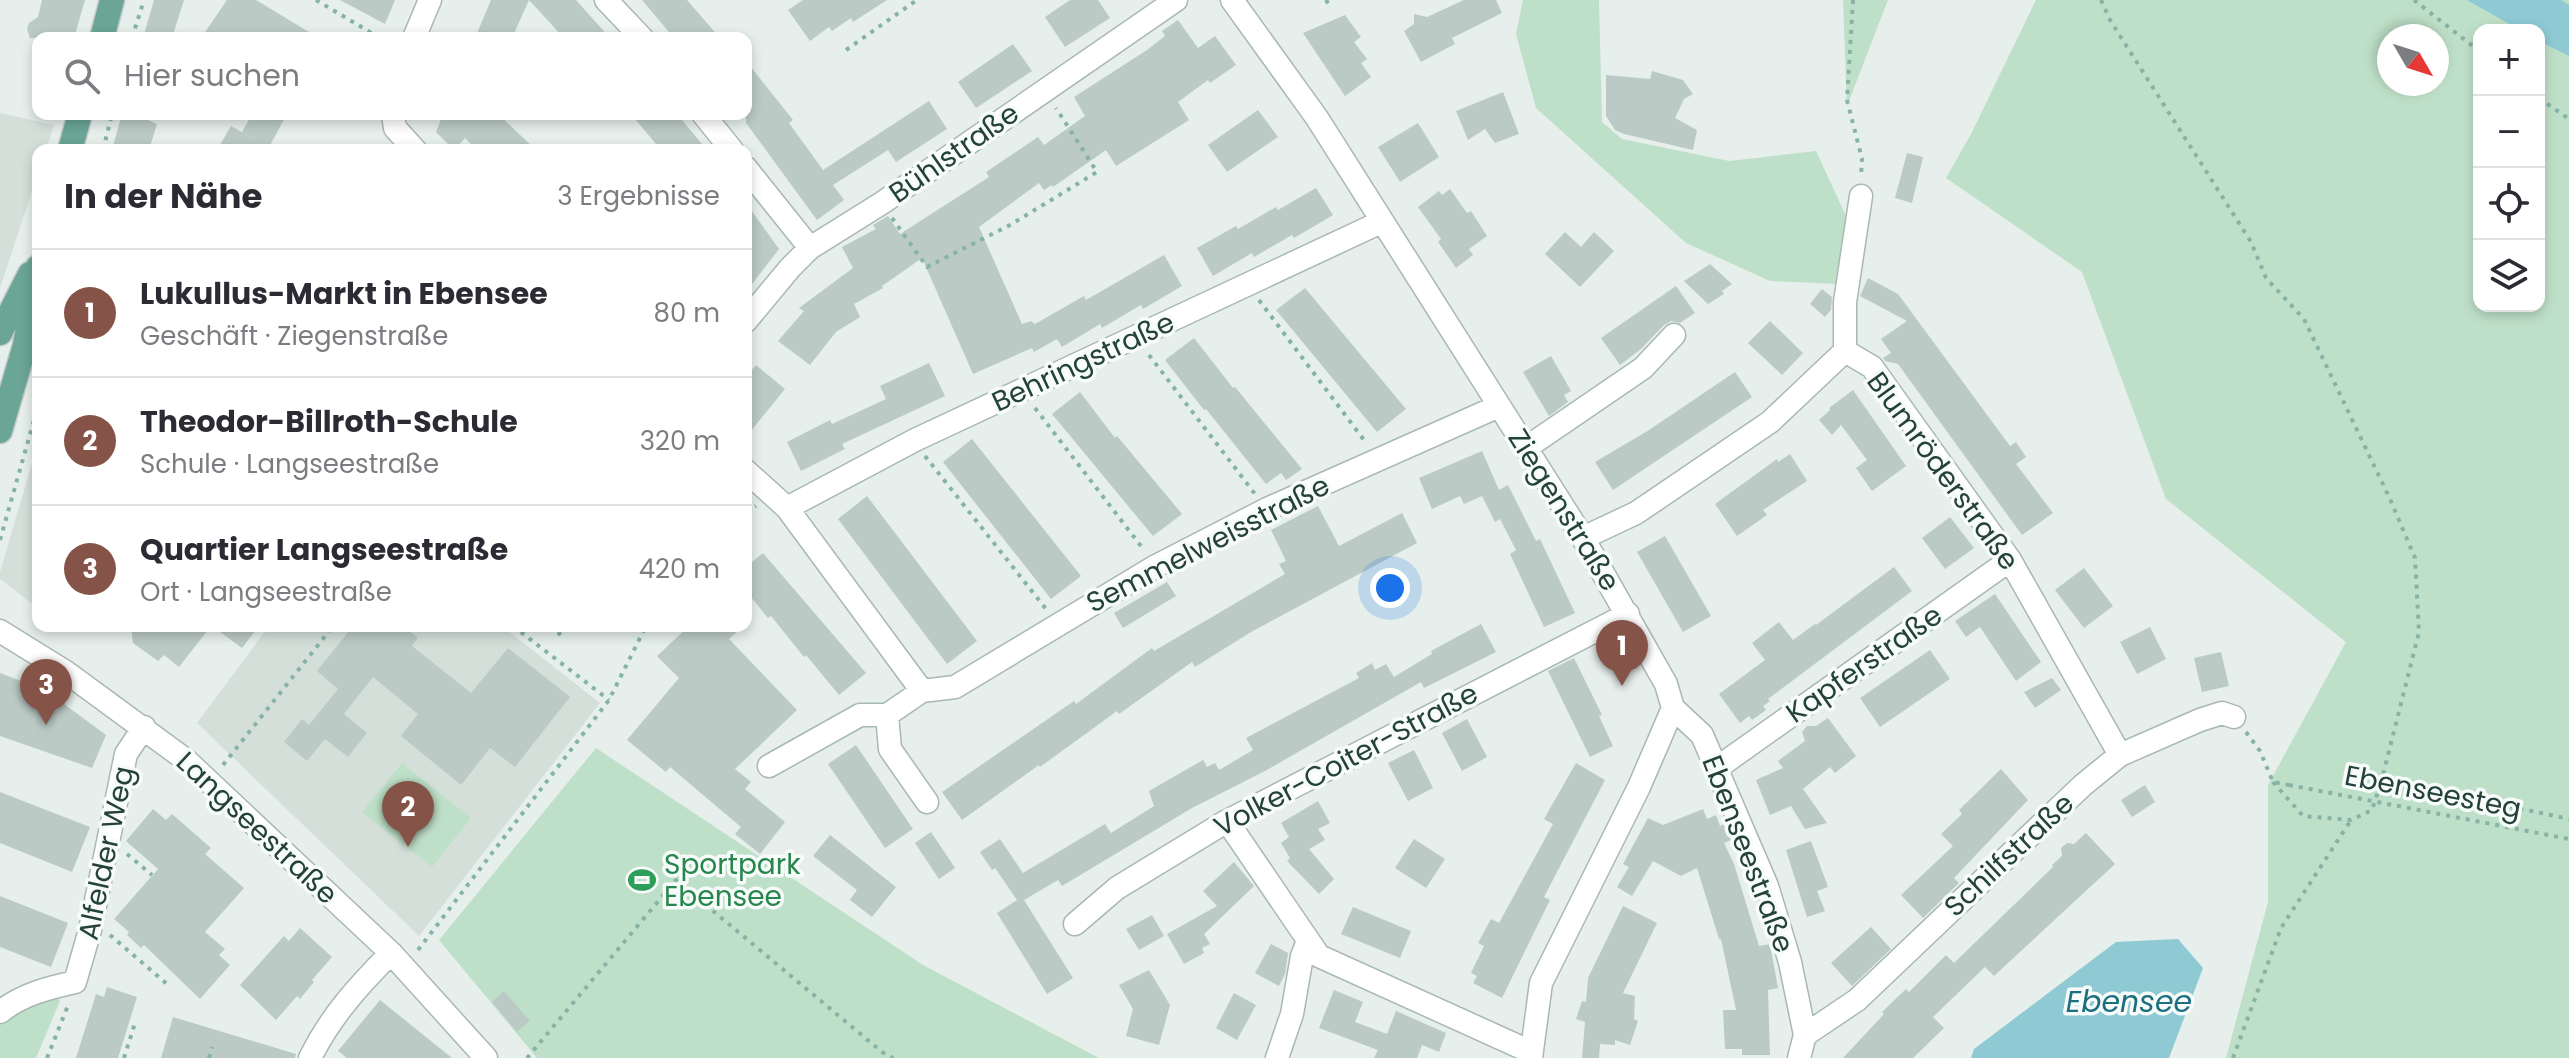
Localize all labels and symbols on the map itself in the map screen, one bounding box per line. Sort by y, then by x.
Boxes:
north arrow [2377,24,2449,96]
street label: Bühlstraße [881,94,1027,212]
street label: Behringstraße [985,303,1181,421]
street label: Blumröderstraße [1858,364,2028,578]
street label: Ziegenstraße [1499,422,1629,598]
street label: Semmelweisstraße [1080,466,1336,622]
your location [1370,568,1410,608]
street label: Kapferstraße [1778,596,1950,732]
pin: 1 [1596,620,1648,686]
pin: 3 [20,659,72,725]
street label: Volker-Coiter-Straße [1207,674,1485,846]
street label: Langseestraße [168,743,346,913]
street label: Ebenseestraße [1692,750,1804,958]
street label: Ebenseesteg [2341,756,2525,828]
street label: Alfelder Weg [69,762,143,944]
pin: 2 [382,781,434,847]
street label: Schilfstraße [1935,784,2083,926]
place label: Sportpark Ebensee [664,845,801,916]
sports icon: Sportpark Ebensee [627,865,657,895]
water label: Ebensee [2066,980,2192,1023]

